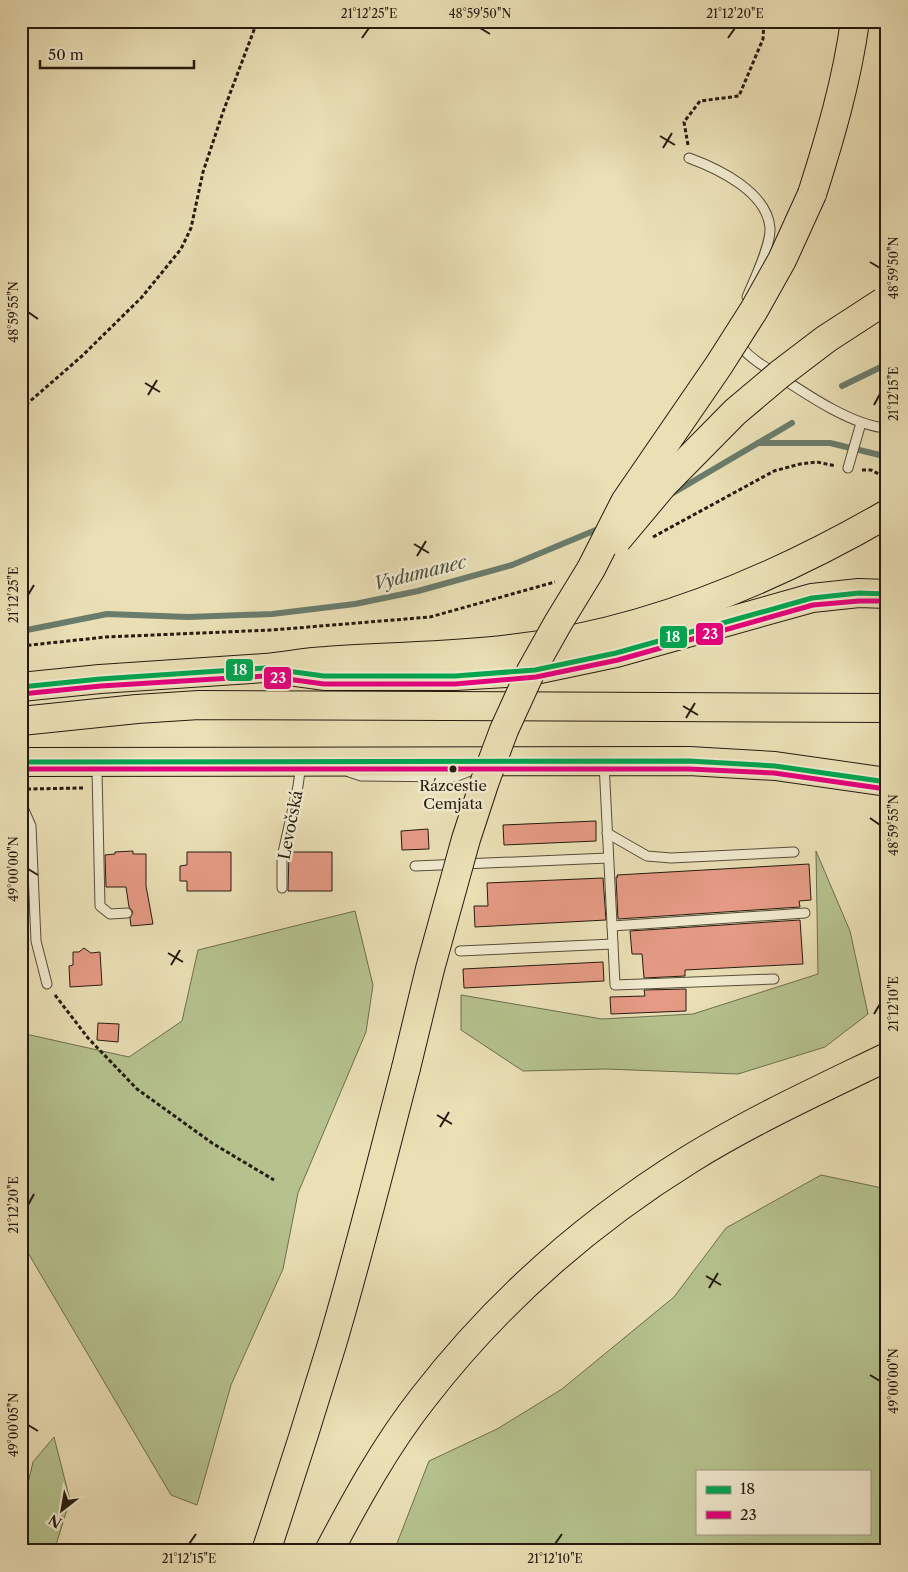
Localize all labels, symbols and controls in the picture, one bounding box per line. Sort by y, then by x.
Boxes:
text: 21°12'25"E [341,6,397,21]
text: 48°59'50"N [449,6,511,21]
text: 21°12'20"E [706,6,764,21]
scale bar [40,38,194,70]
text: 50 m [48,45,84,64]
text: 48°59'50"N [886,237,901,299]
text: 48°59'55"N [6,281,21,343]
text: 21°12'15"E [886,367,901,421]
water label: Vydumanec [371,551,470,595]
text: 21°12'25"E [6,567,21,623]
line badge: 23 [695,622,724,646]
line badge: 18 [659,625,688,649]
text: 23 [702,625,718,643]
text: 18 [666,628,680,646]
line badge: 18 [225,658,254,682]
text: 18 [233,661,247,679]
line badge: 23 [263,666,292,690]
text: 23 [270,669,286,687]
marker: Rázcestie Cemjata [448,764,458,774]
place label: Rázcestie Cemjata [419,776,487,813]
street label: Levočská [273,788,307,861]
text: 48°59'55"N [886,794,901,856]
text: 49°00'00"N [6,836,21,902]
text: 21°12'10"E [886,976,901,1032]
text: 21°12'20"E [6,1176,21,1234]
text: 49°00'00"N [886,1348,901,1414]
text: 49°00'05"N [6,1393,21,1457]
legend [696,1470,870,1534]
text: 18 [740,1479,755,1498]
north arrow [38,1484,88,1534]
text: 23 [740,1505,757,1524]
text: N [45,1510,65,1532]
text: 21°12'15"E [162,1551,216,1566]
text: 21°12'10"E [527,1551,583,1566]

